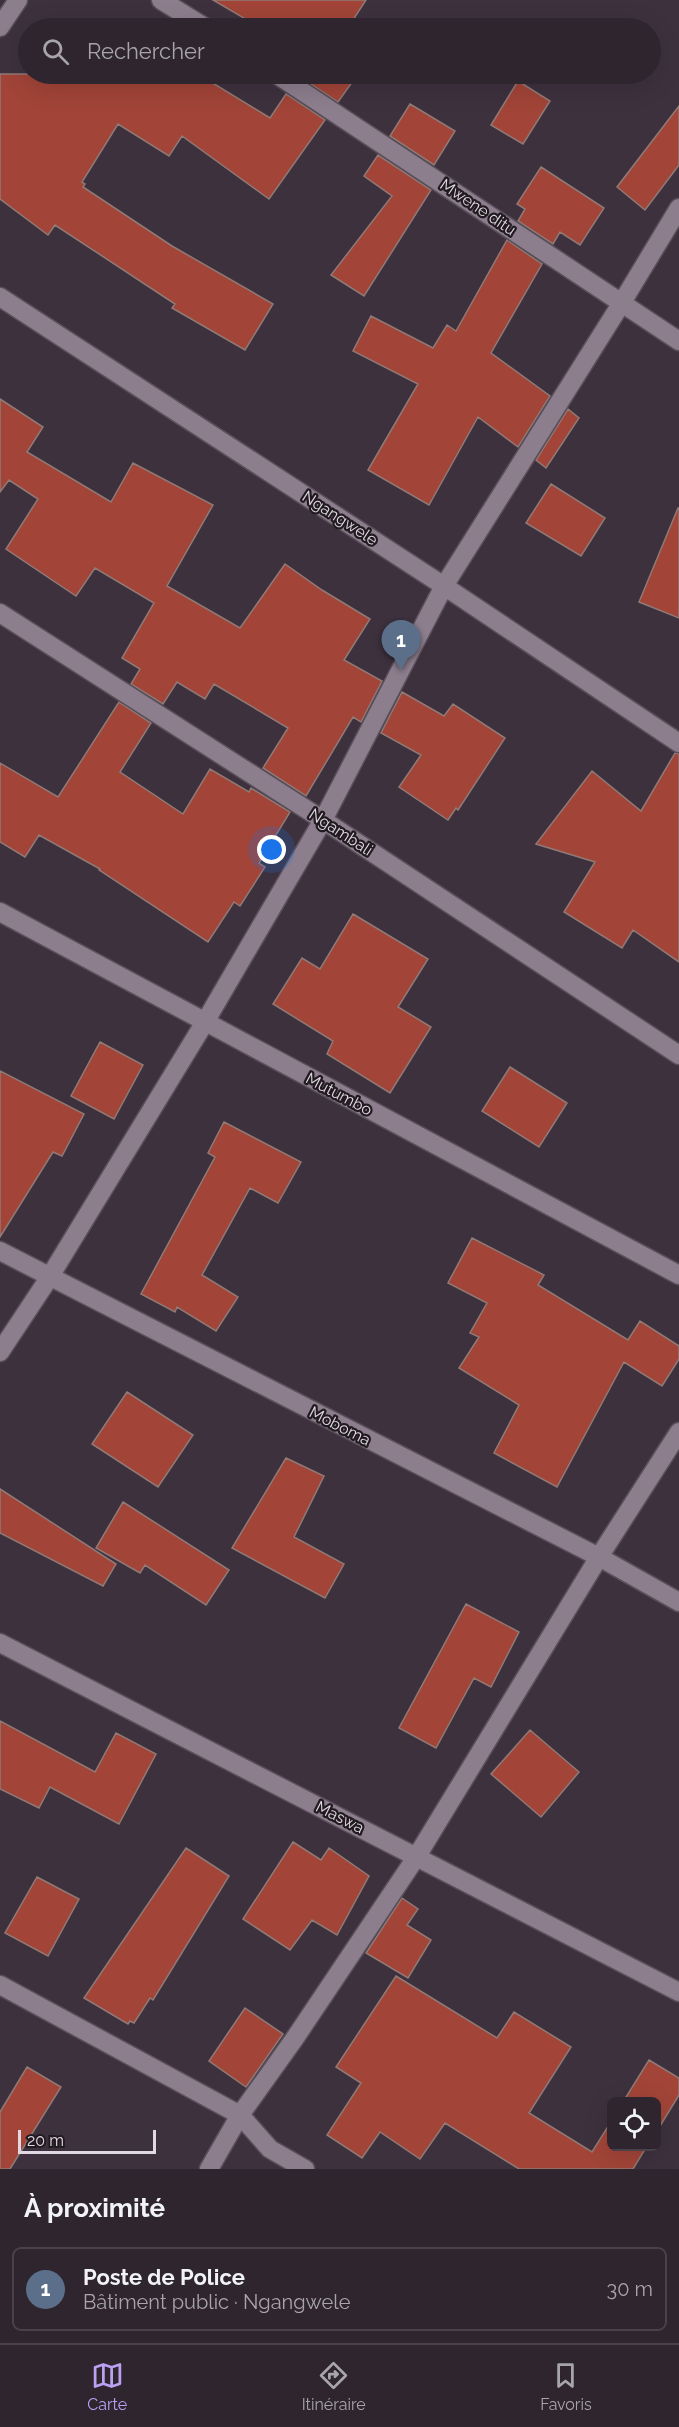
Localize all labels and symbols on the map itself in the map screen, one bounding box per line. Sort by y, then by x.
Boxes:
street label: Mwene ditu [437,175,519,239]
street label: Ngangwele [299,487,381,549]
pin: 1 [382,620,420,670]
street label: Ngambali [306,804,376,860]
your location [257,835,286,864]
street label: Mutumbo [303,1069,375,1119]
street label: Moboma [306,1403,374,1449]
street label: Maswa [313,1797,367,1837]
scale bar [18,2127,156,2154]

